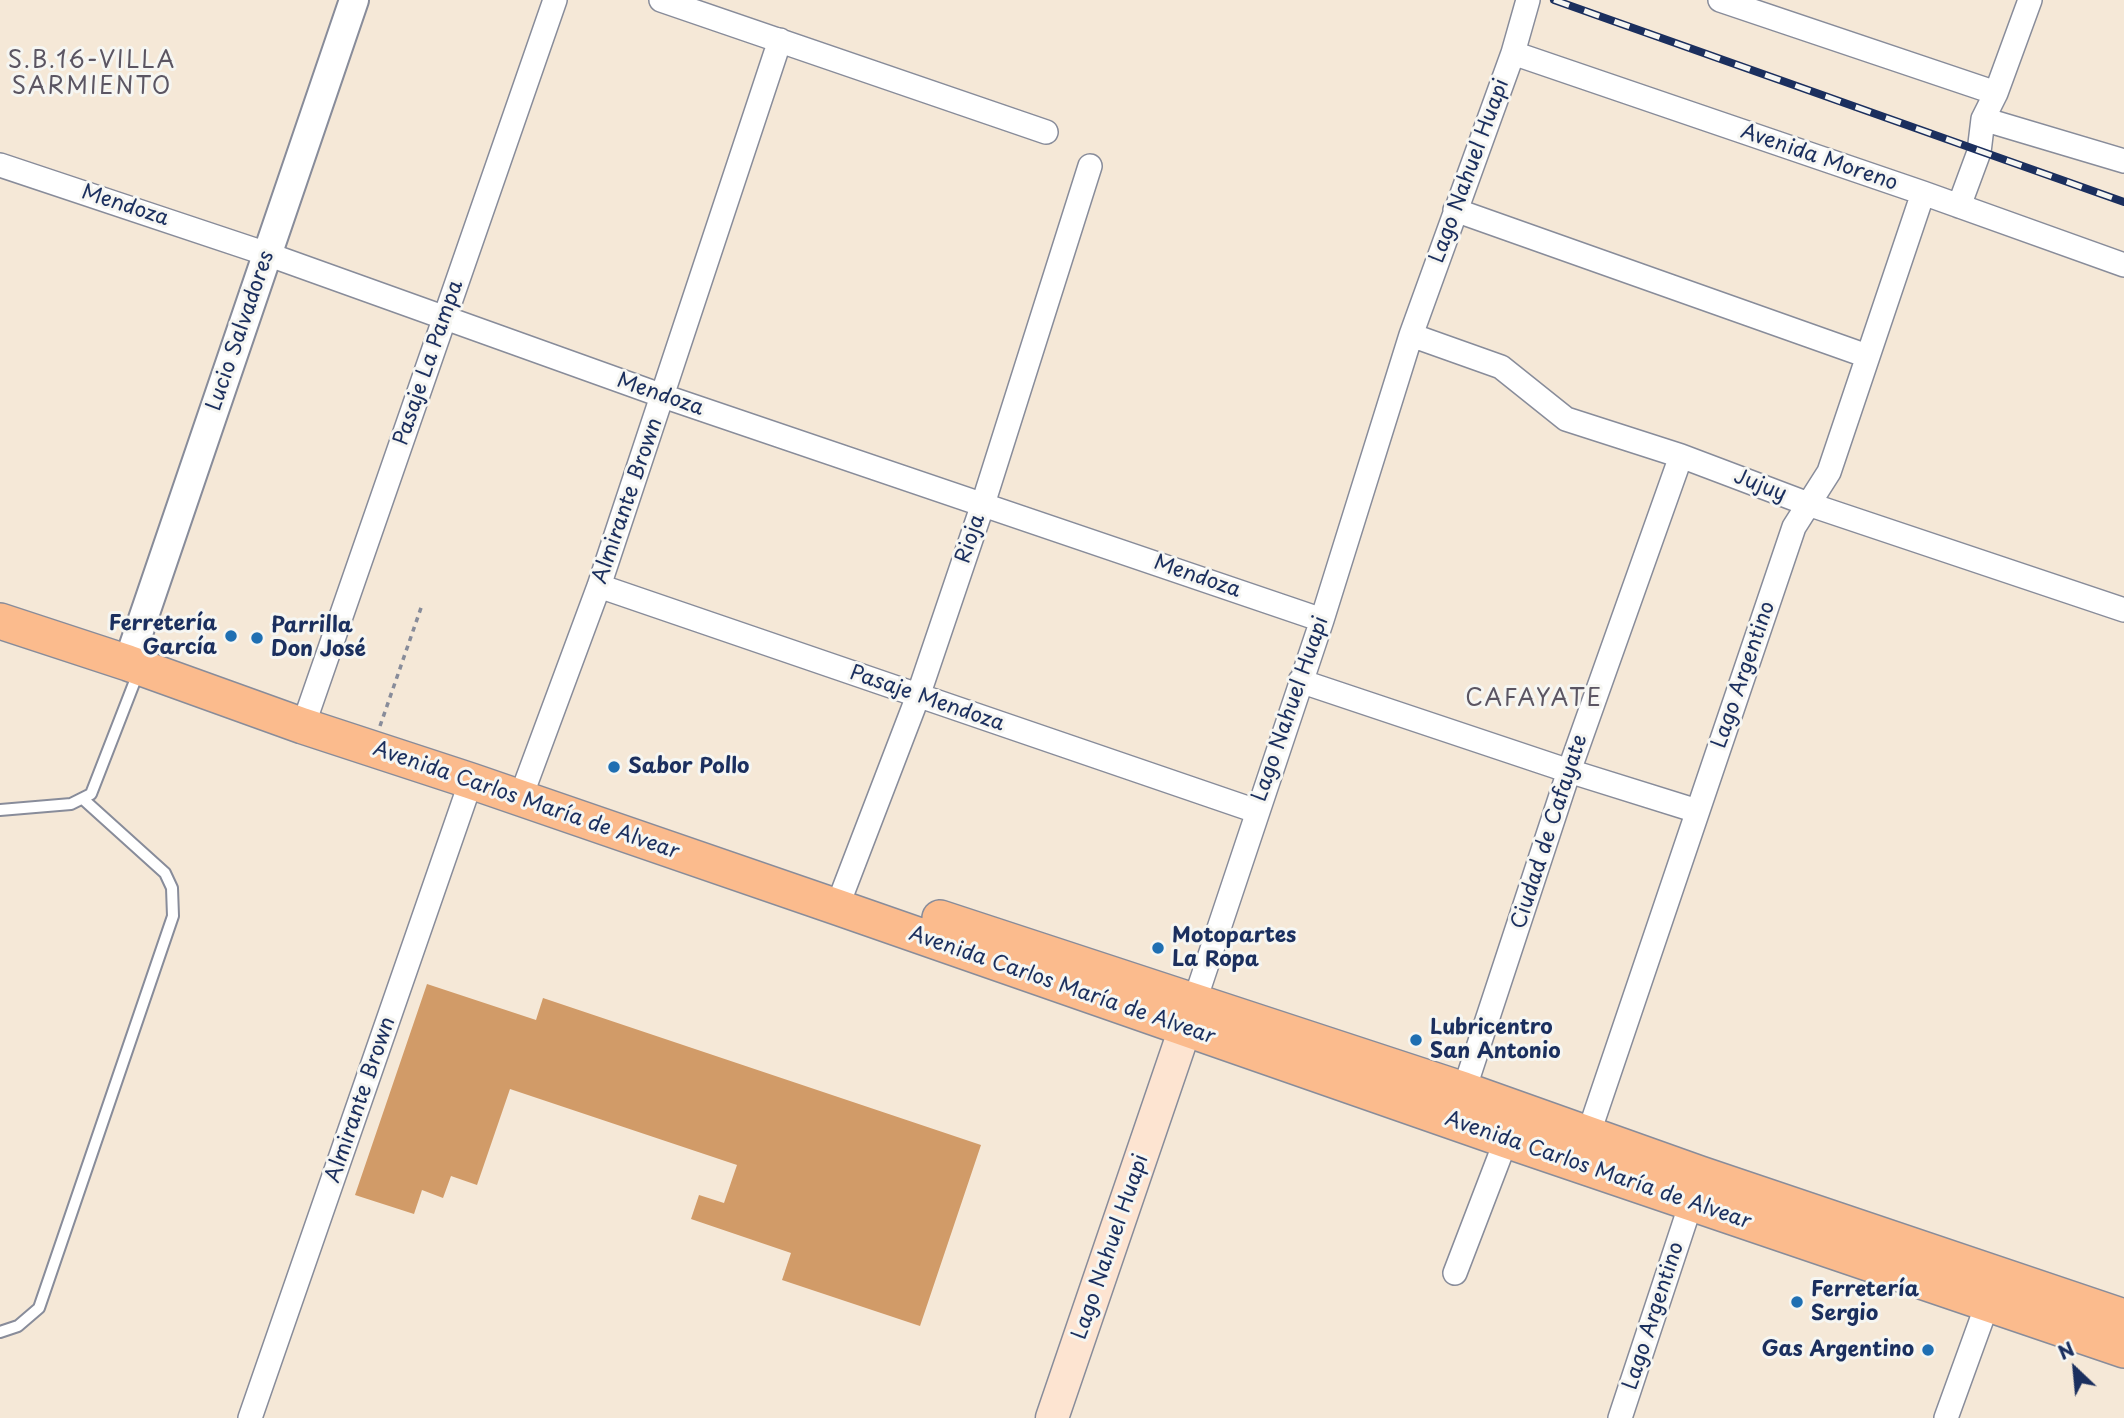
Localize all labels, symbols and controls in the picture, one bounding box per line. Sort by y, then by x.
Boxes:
district label: S.B.16-VILLA SARMIENTO [10,48,174,102]
street label: Lago Nahuel Huapi [1425,75,1515,267]
street label: Avenida Moreno [1737,119,1901,197]
street label: Mendoza [78,180,172,232]
street label: Lucio Salvadores [202,248,280,414]
street label: Pasaje La Pampa [389,277,469,449]
street label: Mendoza [613,368,707,422]
street label: Almirante Brown [588,415,668,587]
street label: Jujuy [1730,464,1790,508]
street label: Rioja [951,511,991,567]
street label: Mendoza [1150,550,1244,604]
street label: Lago Argentino [1707,598,1781,752]
place label: Ferretería García [109,611,217,661]
place label: Parrilla Don José [271,613,366,663]
street label: Lago Nahuel Huapi [1247,613,1335,805]
marker: Ferretería García [223,628,239,644]
marker: Parrilla Don José [249,630,265,646]
street label: Pasaje Mendoza [846,661,1008,737]
district label: CAFAYATE [1466,686,1602,714]
street label: Ciudad de Cafayate [1507,732,1593,932]
street label: Avenida Carlos María de Alvear [370,737,682,865]
place label: Sabor Pollo [628,754,749,780]
marker: Sabor Pollo [606,759,622,775]
street label: Avenida Carlos María de Alvear [906,922,1218,1050]
place label: Motopartes La Ropa [1172,923,1296,973]
marker: Motopartes La Ropa [1150,940,1166,956]
street label: Almirante Brown [321,1014,401,1186]
place label: Lubricentro San Antonio [1430,1015,1561,1065]
marker: Lubricentro San Antonio [1408,1032,1424,1048]
street label: Avenida Carlos María de Alvear [1442,1107,1754,1235]
street label: Lago Nahuel Huapi [1067,1151,1155,1343]
street label: Lago Argentino [1618,1239,1690,1393]
place label: Ferretería Sergio [1811,1277,1919,1327]
marker: Ferretería Sergio [1789,1294,1805,1310]
north arrow [2040,1334,2110,1404]
text: N [2053,1334,2079,1366]
place label: Gas Argentino [1762,1337,1914,1363]
marker: Gas Argentino [1920,1342,1936,1358]

